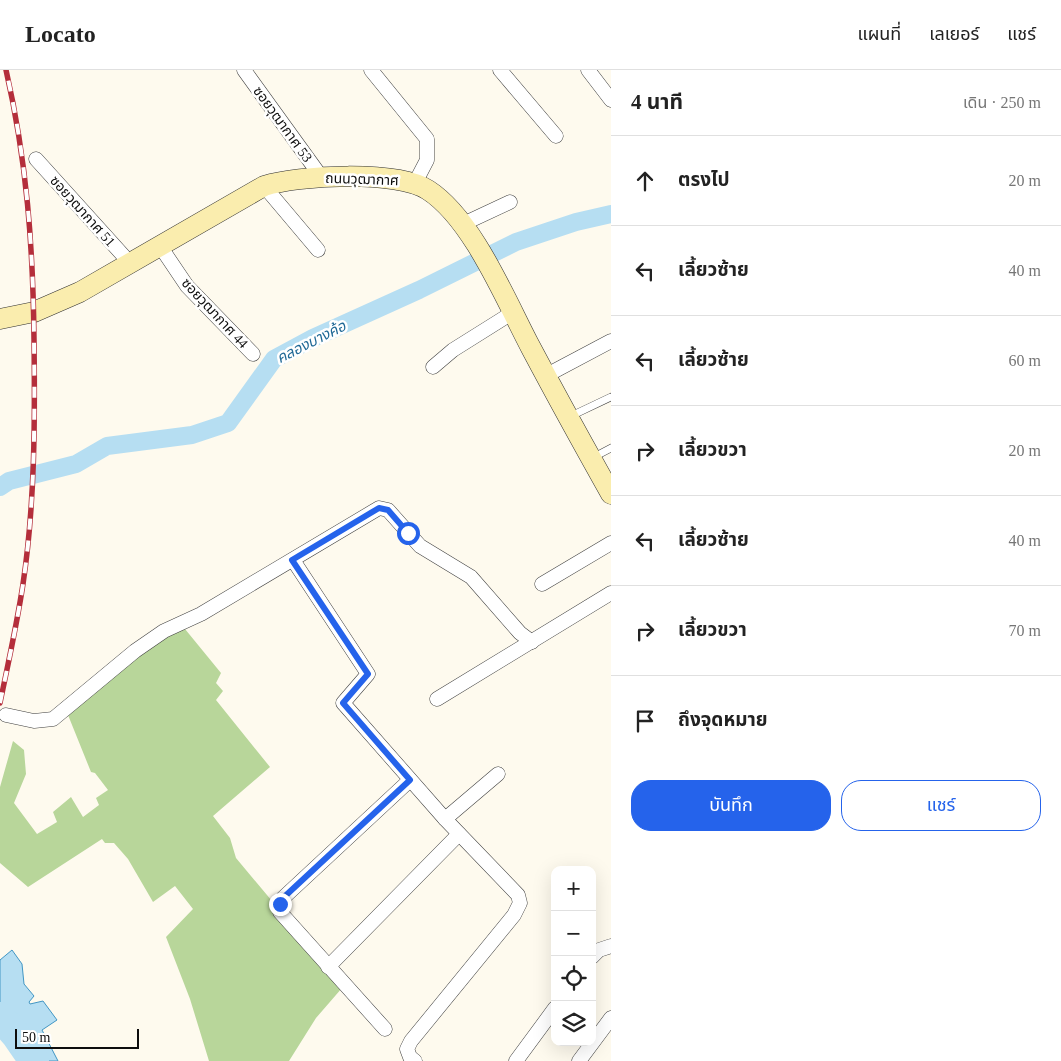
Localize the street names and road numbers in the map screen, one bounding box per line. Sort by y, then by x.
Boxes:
street label: ซอยวุฒากาศ 53 [249,84,315,166]
street label: ถนนวุฒากาศ [325,171,399,189]
street label: ซอยวุฒากาศ 51 [46,173,118,250]
street label: ซอยวุฒากาศ 44 [178,275,251,352]

